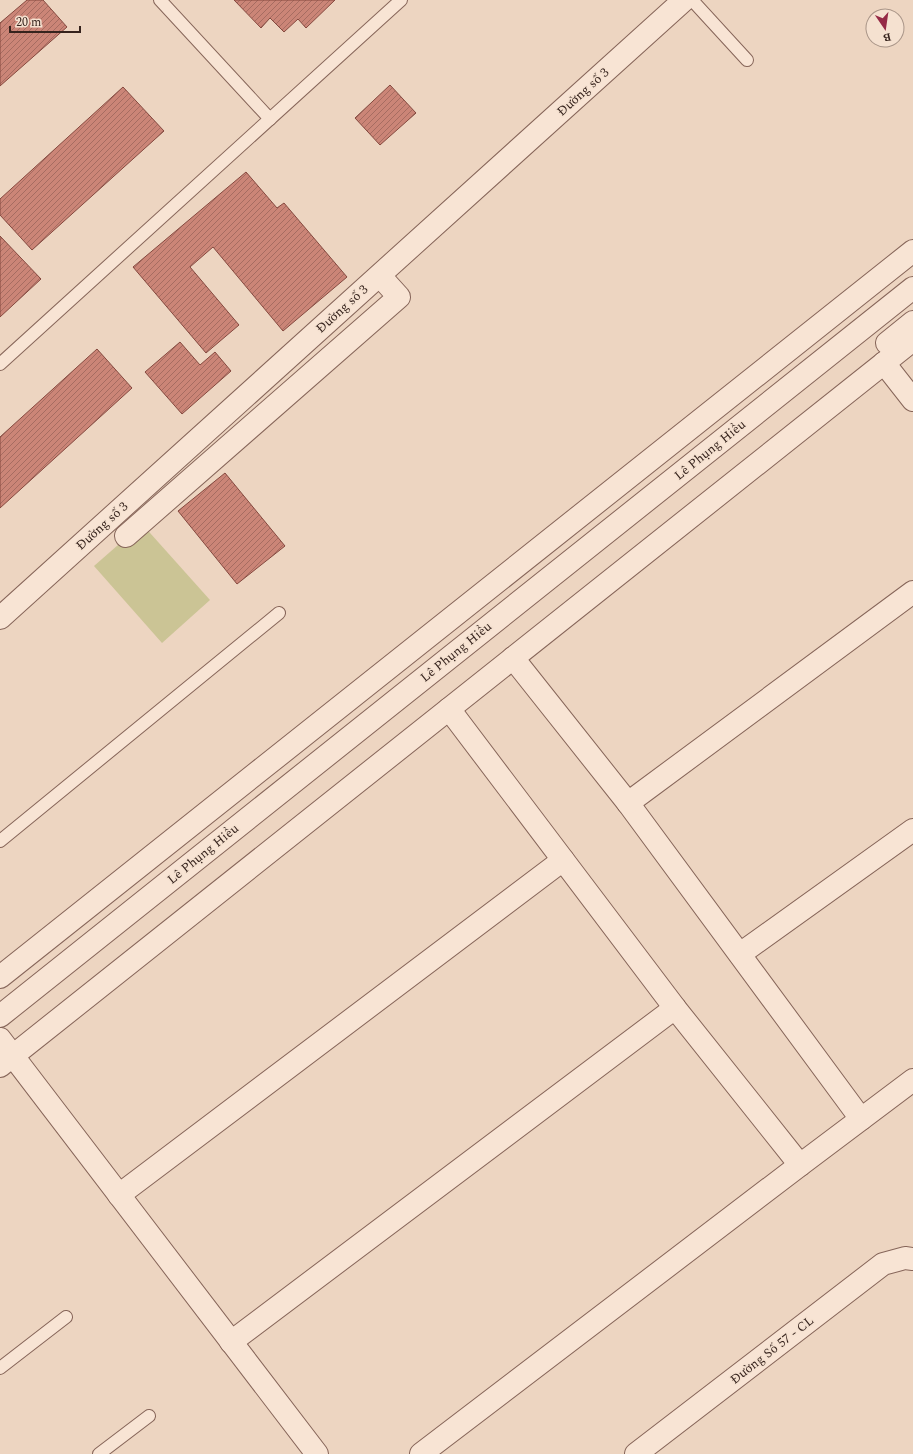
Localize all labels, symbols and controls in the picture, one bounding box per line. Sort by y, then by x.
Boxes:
scale bar [10,8,80,34]
north arrow [865,8,905,48]
text: 20 m [16,13,41,32]
text: B [881,28,893,46]
street label: Đường số 3 [552,63,614,121]
street label: Đường số 3 [311,280,373,338]
street label: Lê Phụng Hiểu [670,415,750,485]
street label: Đường số 3 [71,497,133,555]
street label: Lê Phụng Hiểu [416,617,496,687]
street label: Lê Phụng Hiểu [163,819,243,889]
street label: Đường Số 57 - CL [726,1311,818,1389]

